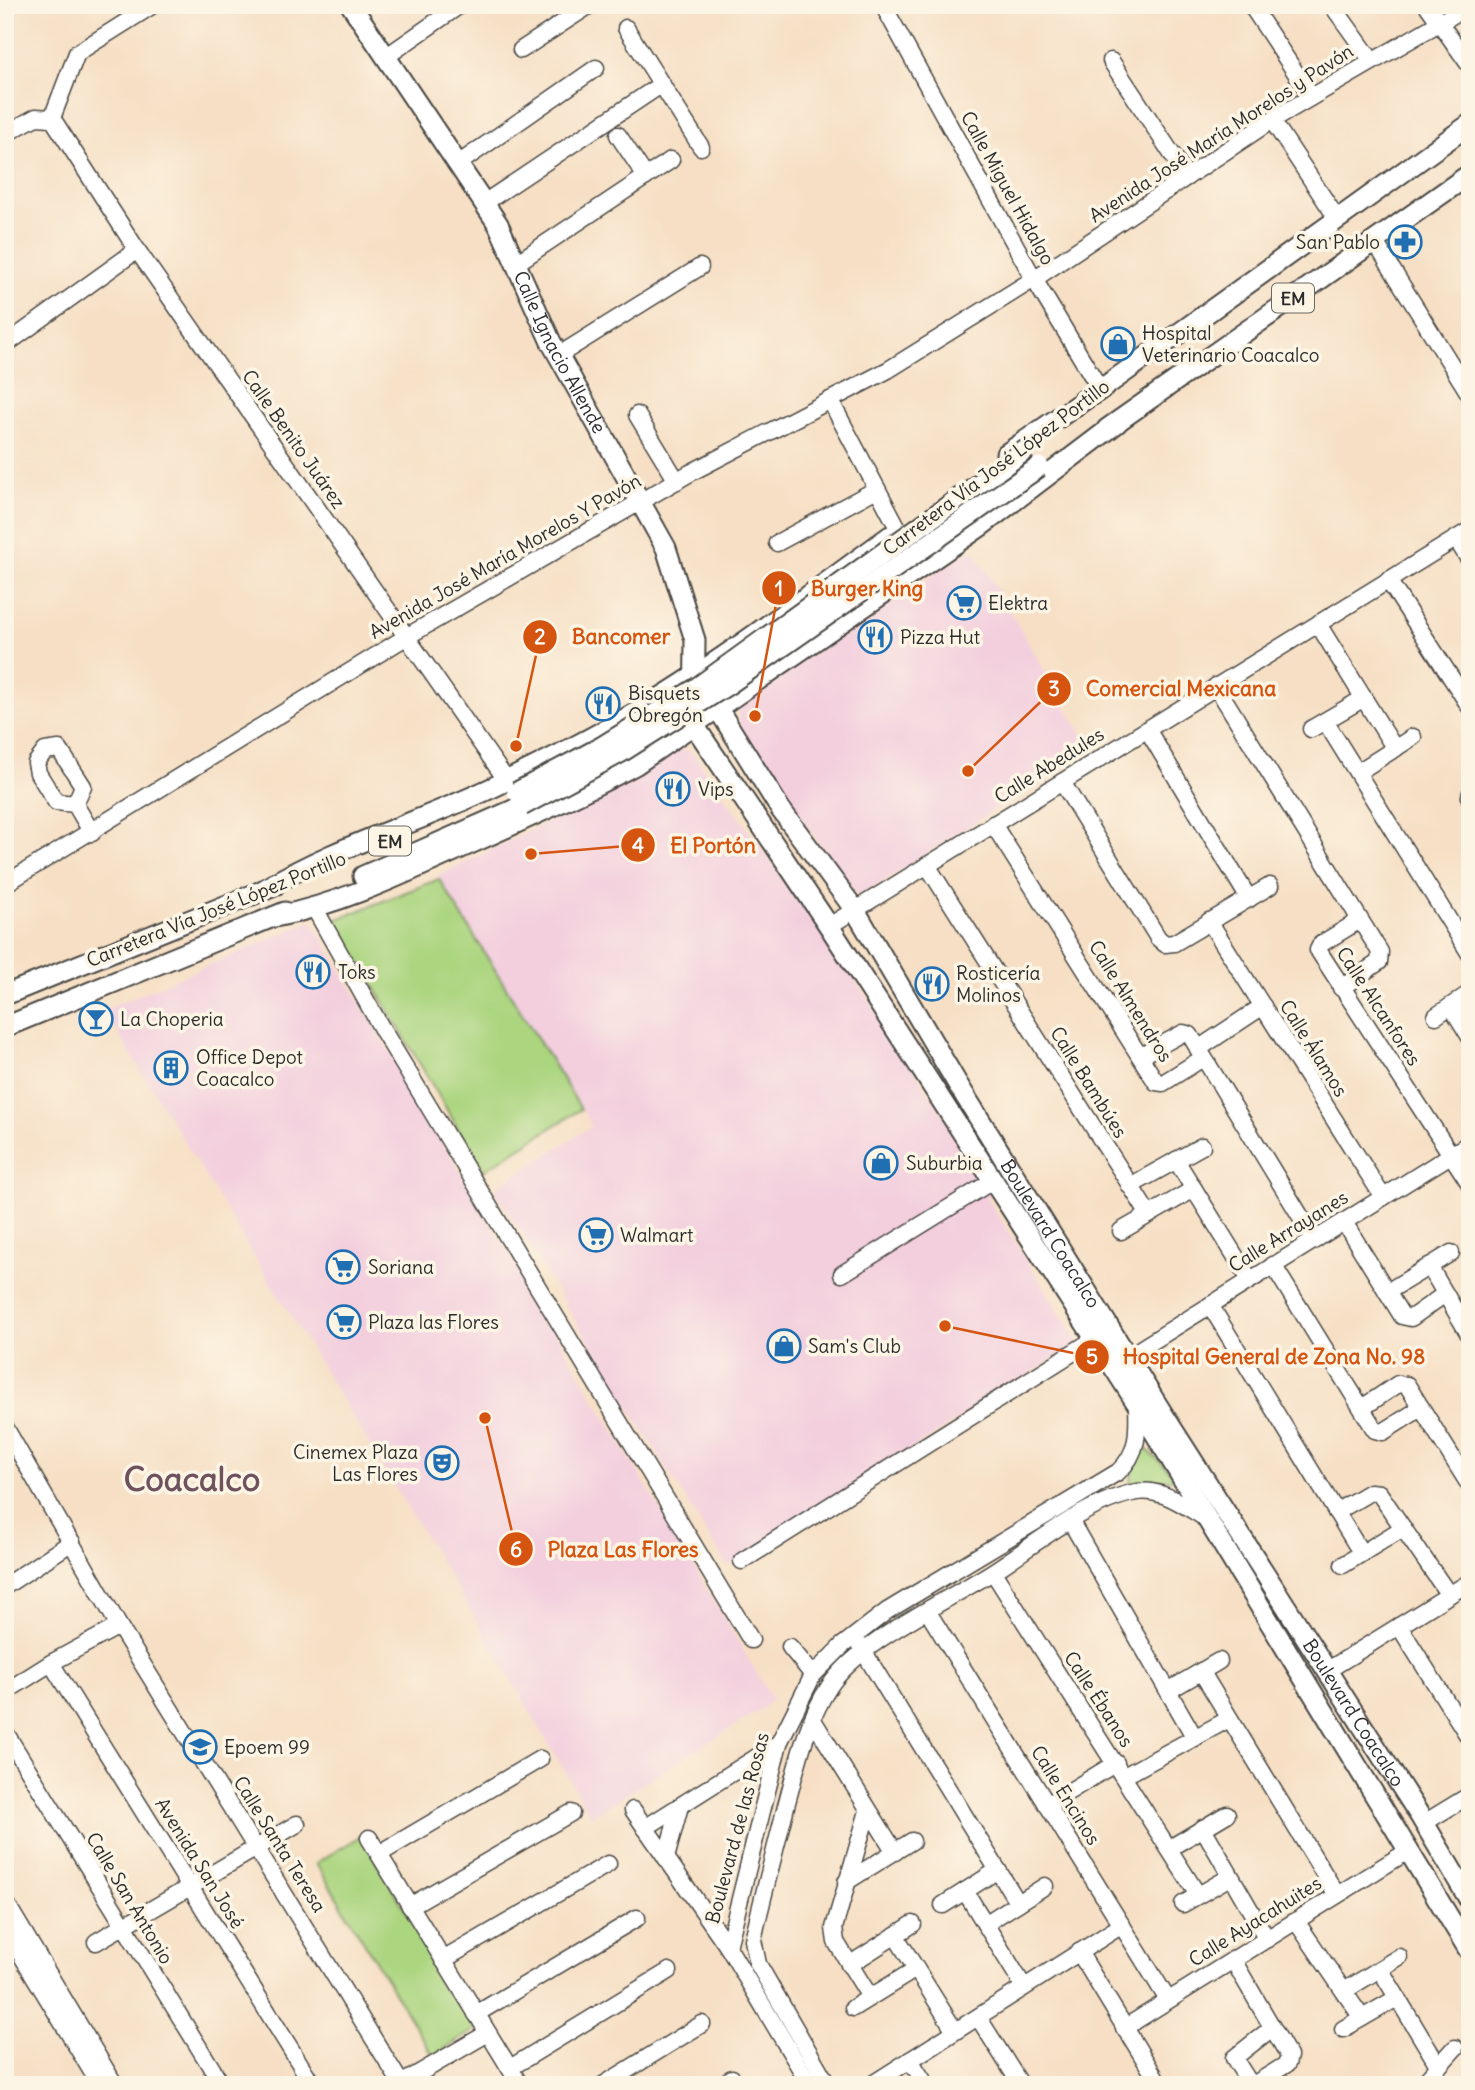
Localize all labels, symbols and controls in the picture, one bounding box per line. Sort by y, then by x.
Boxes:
street label: Avenida José María Morelos y Pavón [1084,39,1358,227]
street label: Calle Miguel Hidalgo [956,107,1060,269]
pharmacy icon: San Pablo [1386,223,1424,261]
place label: San Pablo [1296,230,1380,254]
street label: Calle Ignacio Allende [509,267,611,437]
road number: EM [1272,284,1314,312]
place label: Hospital Veterinario Coacalco [1142,321,1319,367]
shop icon: Hospital Veterinario Coacalco [1099,325,1137,363]
street label: Calle Benito Juárez [237,365,351,513]
street label: Carretera Vía José López Portillo [878,374,1114,560]
street label: Avenida José María Morelos Y Pavón [365,468,645,644]
callout: Burger King [762,567,937,609]
text: 1 [775,575,783,602]
text: Burger King [811,575,923,602]
supermarket icon: Elektra [945,584,983,622]
place label: Elektra [988,591,1048,615]
callout: Bancomer [523,616,684,658]
restaurant icon: Pizza Hut [856,618,894,656]
text: 2 [534,623,546,650]
text: Bancomer [572,623,671,650]
place label: Pizza Hut [900,625,980,649]
callout: Comercial Mexicana [1037,668,1290,710]
text: 3 [1048,675,1060,702]
text: Comercial Mexicana [1086,675,1276,702]
place label: Bisquets Obregón [628,681,703,727]
restaurant icon: Bisquets Obregón [584,685,622,723]
street label: Calle Abedules [990,722,1108,808]
restaurant icon: Vips [654,770,692,808]
place label: Vips [698,777,734,801]
callout: El Portón [621,824,769,866]
road number: EM [369,826,411,856]
text: 4 [632,832,644,859]
text: El Portón [670,832,756,859]
street label: Carretera Vía José López Portillo [83,846,349,972]
street label: Calle Almendros [1084,936,1178,1066]
street label: Calle Alcanfores [1332,942,1426,1070]
restaurant icon: Toks [294,953,332,991]
place label: Toks [338,960,376,984]
place label: Rosticería Molinos [956,961,1040,1007]
restaurant icon: Rosticería Molinos [913,965,951,1003]
street label: Calle Álamos [1275,995,1353,1101]
bar icon: La Choperia [77,1000,115,1038]
place label: La Choperia [120,1007,224,1031]
street label: Calle Bambúes [1045,1022,1133,1142]
place label: Office Depot Coacalco [196,1045,303,1091]
building icon: Office Depot Coacalco [152,1049,190,1087]
shop icon: Suburbia [862,1144,900,1182]
place label: Suburbia [906,1151,983,1175]
street label: Boulevard Coacalco [995,1155,1106,1312]
street label: Calle Arrayanes [1224,1185,1352,1277]
supermarket icon: Walmart [577,1216,615,1254]
place label: Walmart [620,1223,693,1247]
supermarket icon: Soriana [324,1248,362,1286]
place label: Soriana [368,1255,434,1279]
supermarket icon: Plaza las Flores [325,1303,363,1341]
place label: Plaza las Flores [368,1310,499,1334]
shop icon: Sam's Club [765,1327,803,1365]
place label: Sam's Club [808,1334,901,1358]
callout: Hospital General de Zona No. 98 [1074,1336,1440,1378]
text: 5 [1086,1343,1098,1370]
text: Hospital General de Zona No. 98 [1123,1343,1425,1370]
place label: Cinemex Plaza Las Flores [293,1440,418,1486]
theatre icon: Cinemex Plaza Las Flores [423,1444,461,1482]
district label: Coacalco [124,1458,260,1500]
callout: Plaza Las Flores [499,1528,713,1570]
text: 6 [510,1536,522,1563]
text: Plaza Las Flores [547,1536,699,1563]
street label: Boulevard Coacalco [1298,1634,1410,1791]
street label: Calle Ébanos [1059,1647,1139,1751]
school or university icon: Epoem 99 [181,1728,219,1766]
street label: Boulevard de las Rosas [700,1730,774,1926]
place label: Epoem 99 [224,1735,310,1759]
street label: Calle Encinos [1026,1741,1106,1849]
street label: Calle Santa Teresa [228,1771,332,1917]
street label: Avenida San José [150,1793,250,1933]
street label: Calle San Antonio [81,1828,179,1968]
street label: Calle Ayacahuites [1184,1871,1326,1971]

